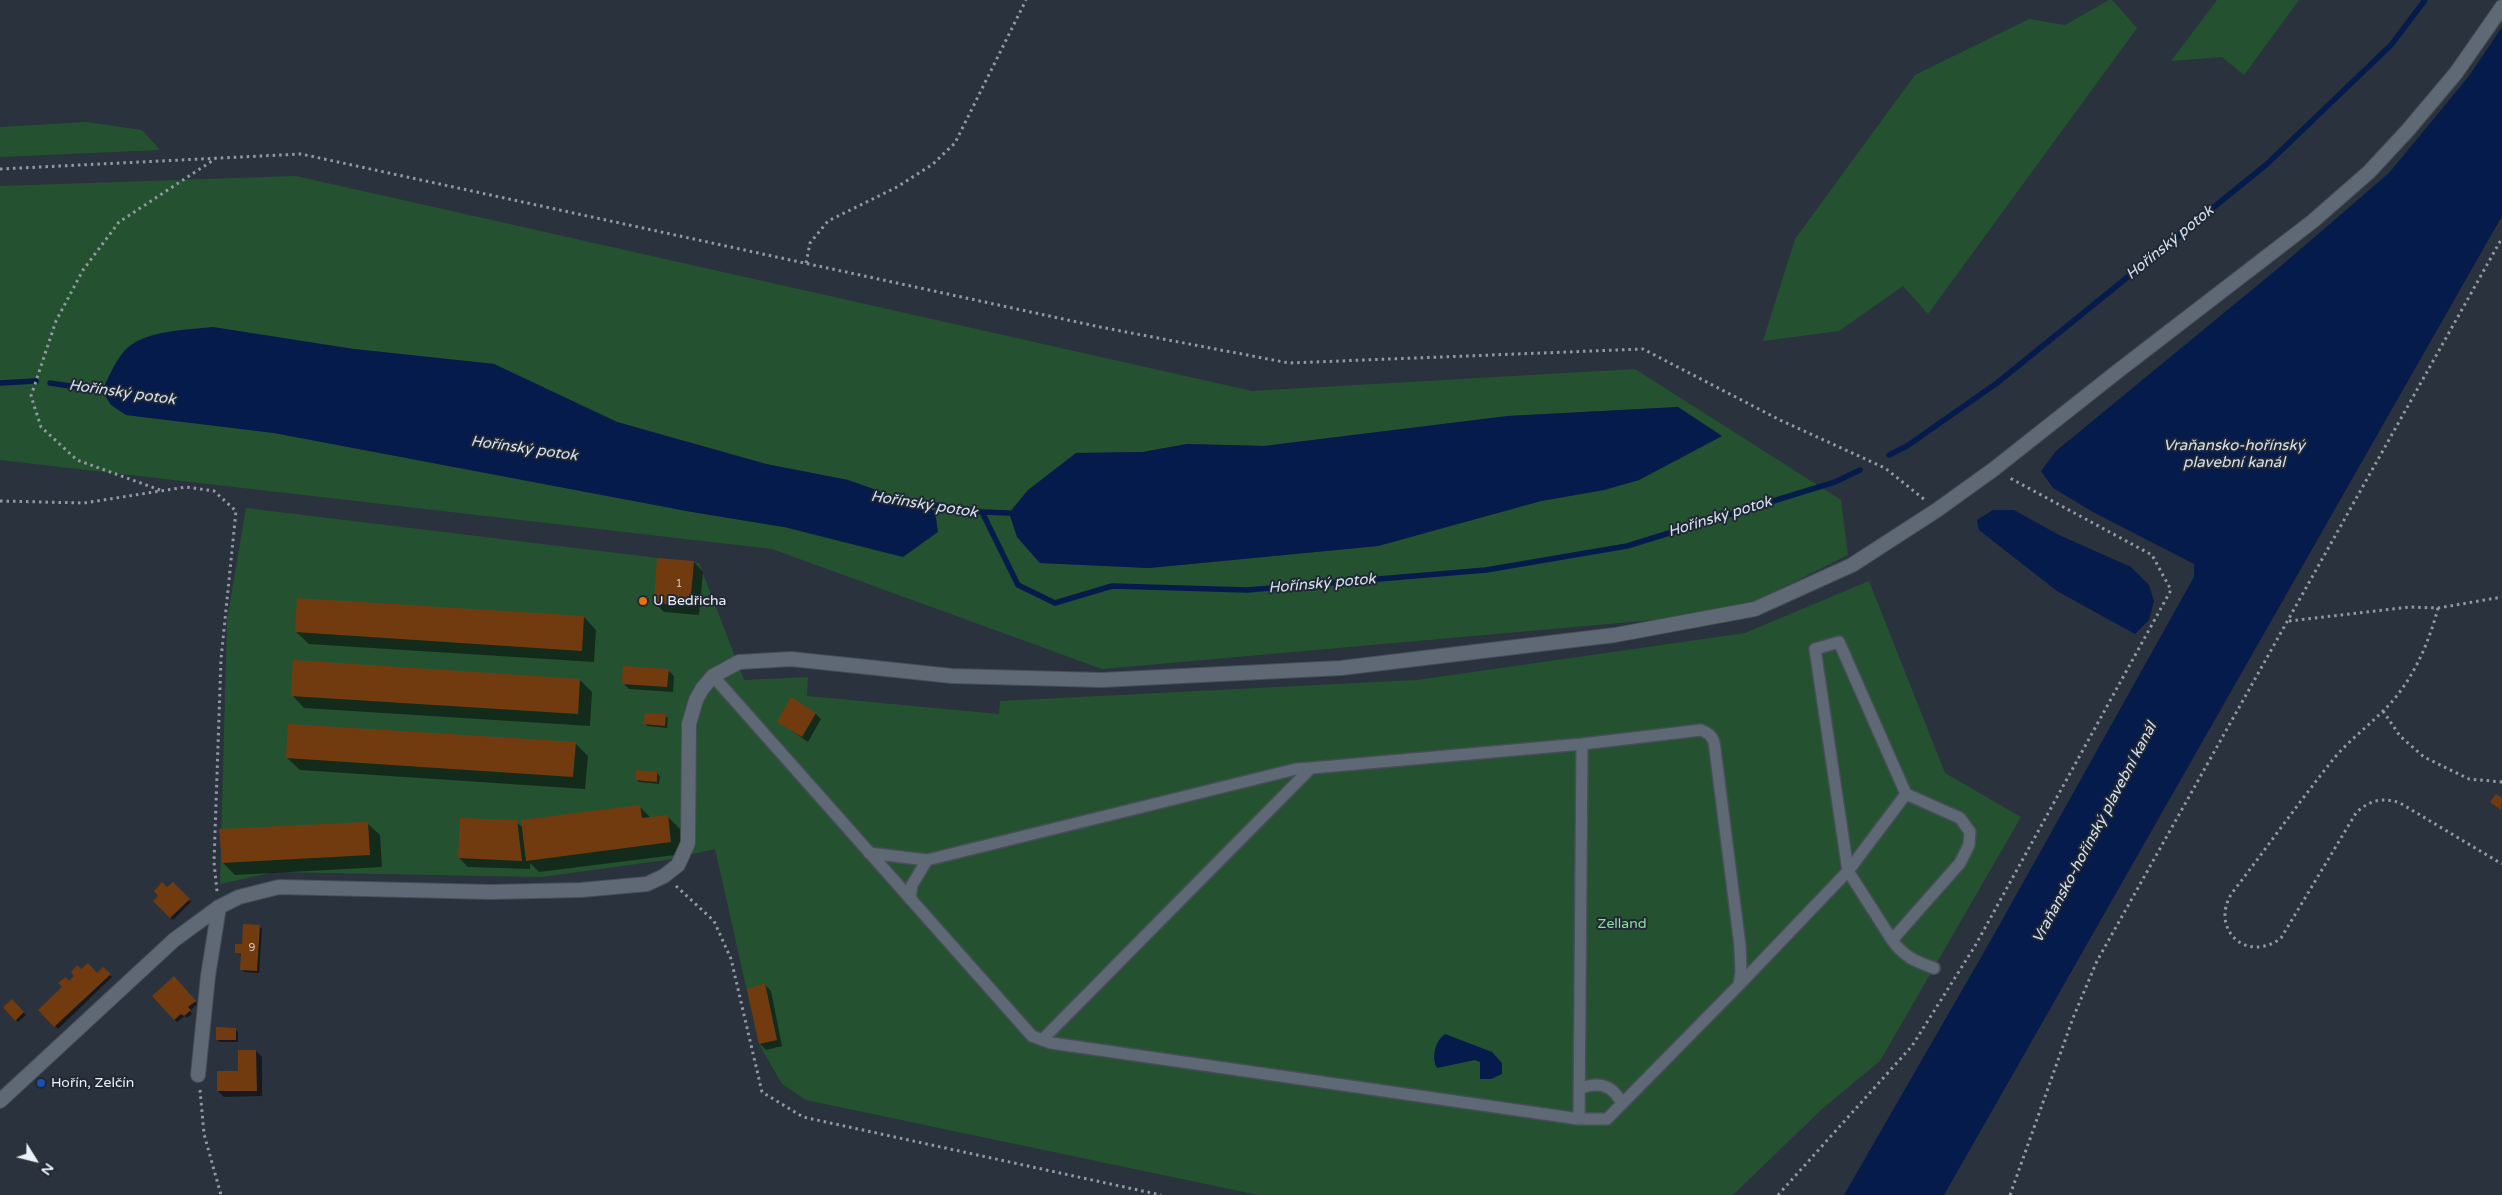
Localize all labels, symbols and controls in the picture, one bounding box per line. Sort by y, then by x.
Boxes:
water label: Hořínský potok [2123,202,2217,284]
water label: Hořínský potok [67,377,177,409]
water label: Hořínský potok [469,433,579,465]
water label: Vraňansko-hořínský plavební kanál [2163,437,2305,472]
water label: Hořínský potok [869,488,979,522]
water label: Hořínský potok [1666,493,1774,541]
water label: Hořínský potok [1268,570,1376,598]
house number: 1 [676,577,682,591]
place label: U Bedřicha [653,593,726,609]
marker: U Bedřicha [637,595,649,607]
water label: Vraňansko-hořínský plavební kanál [2029,720,2161,946]
park label: Zelland [1597,916,1647,932]
house number: 9 [249,941,255,955]
place label: Hořín, Zelčín [51,1075,134,1091]
marker: Hořín, Zelčín [35,1077,47,1089]
north arrow [10,1135,60,1185]
text: N [37,1160,58,1179]

